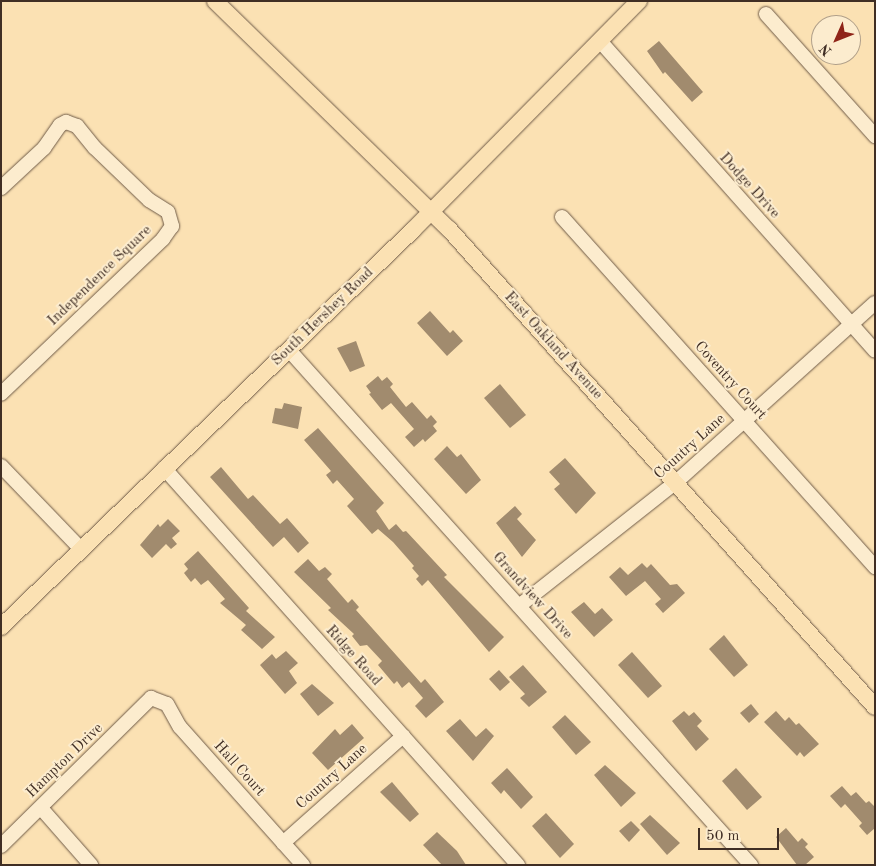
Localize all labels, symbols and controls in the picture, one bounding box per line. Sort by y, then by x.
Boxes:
north arrow [811,15,861,65]
text: N [817,41,835,58]
street label: Dodge Drive [715,149,783,223]
street label: Independence Square [44,222,156,330]
street label: South Hershey Road [268,264,378,370]
street label: East Oakland Avenue [500,288,606,404]
street label: Coventry Court [690,338,770,424]
street label: Country Lane [651,410,729,484]
street label: Grandview Drive [488,549,576,643]
street label: Ridge Road [321,622,385,690]
street label: Hampton Drive [23,720,107,802]
street label: Hall Court [209,738,269,800]
street label: Country Lane [293,740,371,814]
scale bar [701,818,782,850]
text: 50 m [706,829,740,844]

